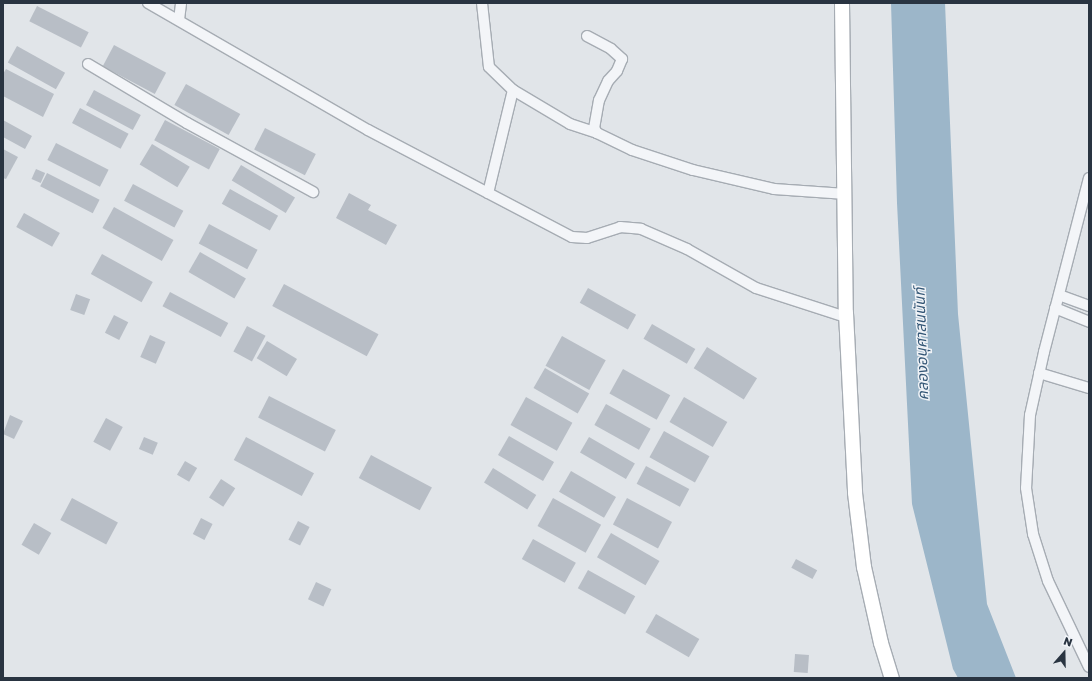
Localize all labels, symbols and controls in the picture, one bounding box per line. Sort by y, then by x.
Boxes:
water label: คลองอนุศาสนนันท์ [910,287,932,401]
north arrow [1044,633,1084,673]
text: N [1062,634,1074,649]

